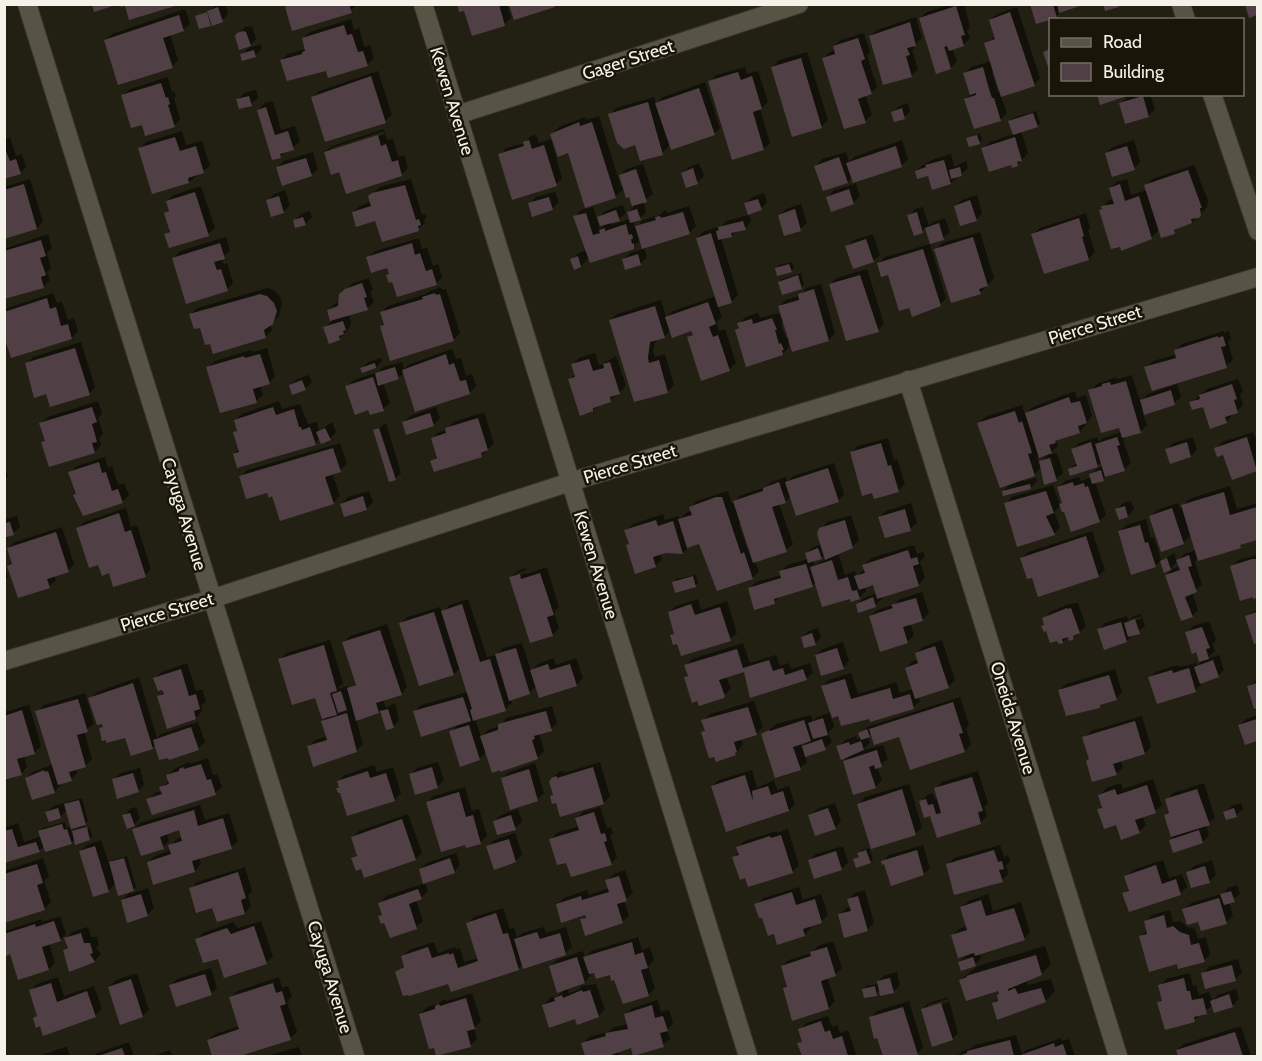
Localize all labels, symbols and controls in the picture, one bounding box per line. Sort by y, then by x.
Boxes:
legend [1049,18,1244,96]
text: Road [1103,31,1142,53]
street label: Gager Street [579,35,677,85]
street label: Kewen Avenue [425,44,479,158]
text: Building [1103,61,1165,83]
street label: Pierce Street [1046,300,1144,350]
street label: Pierce Street [581,439,679,489]
street label: Cayuga Avenue [156,455,212,573]
street label: Kewen Avenue [569,508,623,622]
street label: Pierce Street [118,587,216,637]
street label: Oneida Avenue [985,659,1041,777]
street label: Cayuga Avenue [302,918,358,1036]

